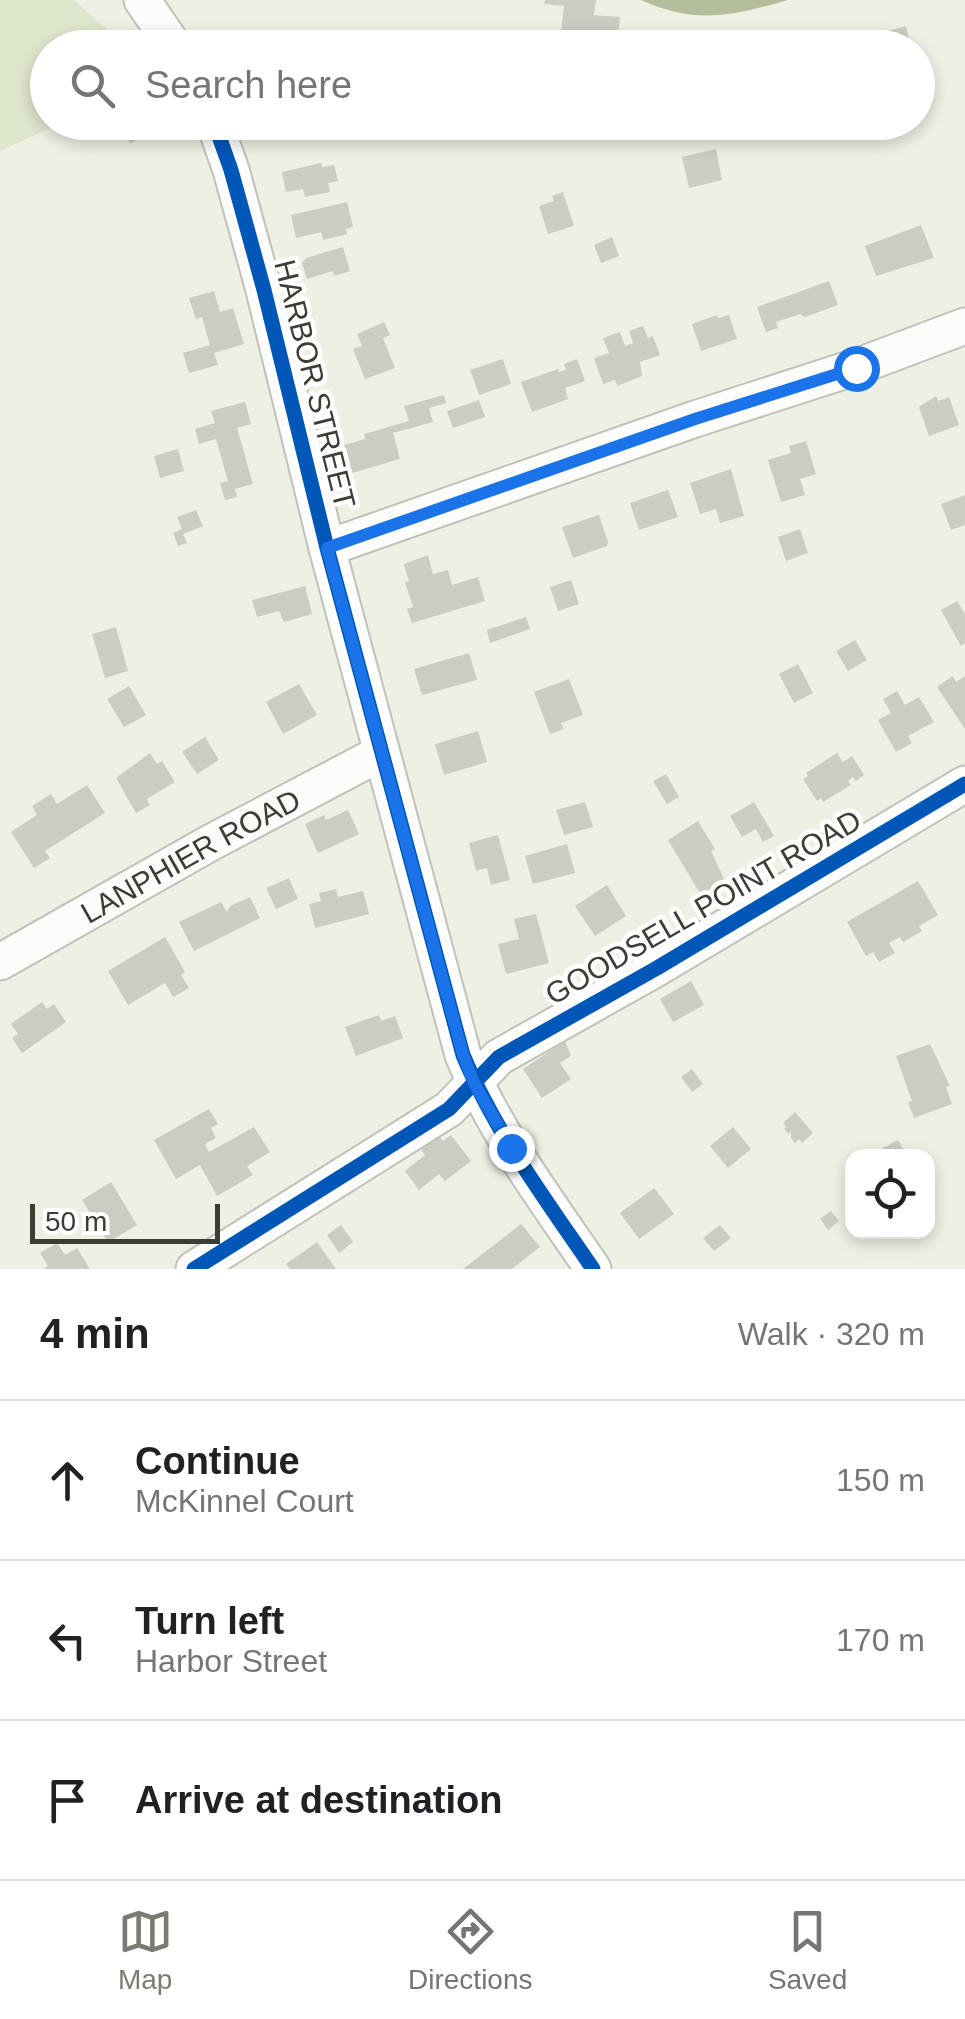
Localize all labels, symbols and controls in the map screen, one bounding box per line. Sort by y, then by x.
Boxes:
search box [30,30,935,140]
icon: search [65,58,120,113]
text: Search here [145,64,352,106]
street label: HARBOR STREET [268,256,362,512]
route start [834,346,880,392]
street label: LANPHIER ROAD [75,782,305,929]
street label: GOODSELL POINT ROAD [540,803,866,1011]
route end [489,1126,535,1172]
map controls [845,1149,935,1239]
button: locate [845,1149,935,1239]
scale bar [30,1199,220,1244]
text: 50 m [45,1206,107,1237]
text: 4 min [40,1310,150,1357]
text: Walk · 320 m [738,1316,925,1352]
text: Continue [135,1440,300,1482]
icon: ahead [40,1453,95,1508]
text: 150 m [836,1462,925,1498]
text: McKinnel Court [135,1483,354,1519]
text: Turn left [135,1600,284,1642]
icon: left [40,1613,95,1668]
text: 170 m [836,1622,925,1658]
text: Harbor Street [135,1643,327,1679]
icon: arrive [40,1773,95,1828]
text: Arrive at destination [135,1779,502,1821]
tab: Map [118,1904,173,1996]
tab: Directions [408,1904,533,1996]
tab: Saved [768,1904,847,1996]

